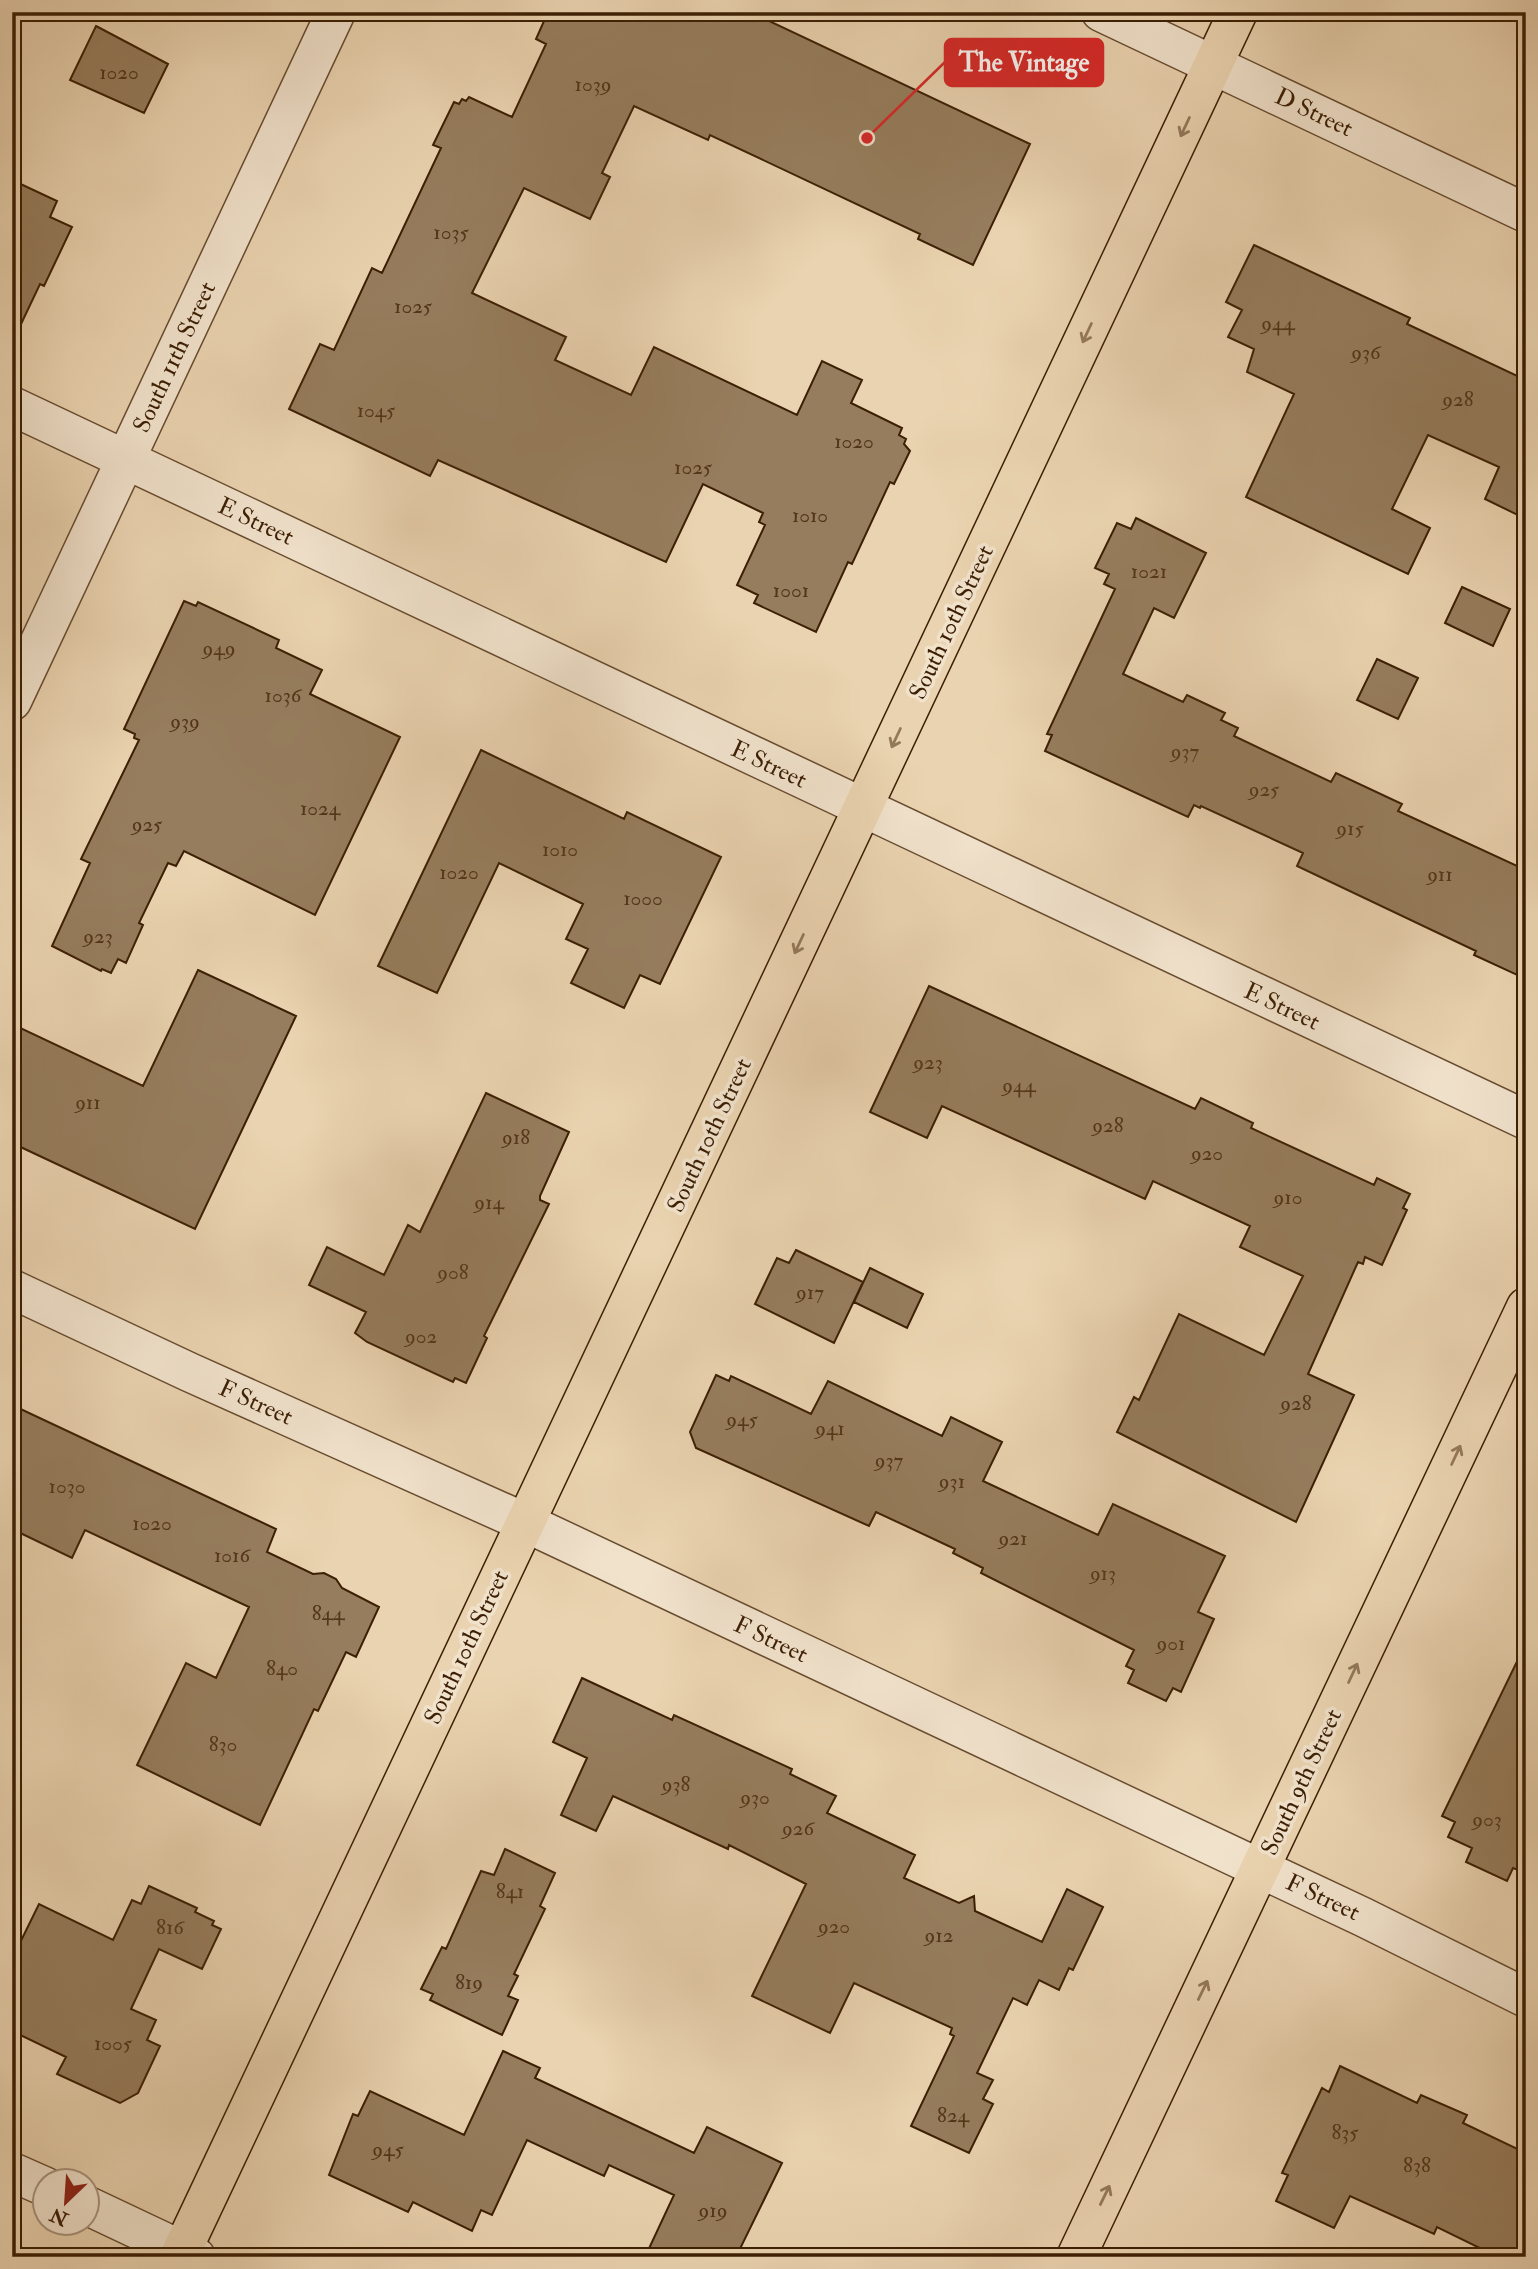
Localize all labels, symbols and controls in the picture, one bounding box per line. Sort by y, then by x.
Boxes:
callout: The Vintage [945,39,1103,86]
text: The Vintage [958,47,1089,80]
house number: 1020 [99,59,139,86]
house number: 1039 [575,71,611,98]
street label: D Street [1270,81,1358,144]
one-way arrow [1177,116,1191,137]
house number: 1035 [433,219,469,246]
street label: South 11th Street [126,277,223,438]
house number: 1025 [394,293,433,320]
house number: 944 [1259,310,1296,337]
one-way arrow [1080,322,1094,343]
house number: 936 [1349,339,1382,366]
house number: 928 [1440,386,1474,413]
house number: 1045 [357,397,396,424]
house number: 1020 [834,428,874,455]
house number: 1025 [674,454,713,481]
street label: E Street [213,490,299,553]
house number: 1010 [792,502,828,529]
street label: South 10th Street [902,540,1001,704]
house number: 1021 [1131,558,1167,585]
house number: 1001 [773,577,809,604]
house number: 949 [201,635,235,662]
house number: 1036 [265,682,303,709]
house number: 939 [168,708,200,735]
one-way arrow [889,727,902,748]
street label: E Street [726,733,812,796]
house number: 937 [1169,738,1200,765]
house number: 925 [1247,776,1280,803]
house number: 1024 [300,795,342,822]
house number: 925 [130,811,163,838]
house number: 915 [1334,815,1364,842]
house number: 1010 [542,836,578,863]
house number: 1020 [439,859,479,886]
house number: 911 [1425,861,1453,888]
house number: 1000 [623,885,663,912]
house number: 923 [81,923,113,950]
one-way arrow [792,933,805,954]
street label: E Street [1239,975,1325,1038]
house number: 923 [911,1049,943,1076]
street label: South 10th Street [660,1053,759,1217]
house number: 944 [1000,1072,1037,1099]
house number: 911 [73,1089,101,1116]
house number: 928 [1090,1112,1124,1139]
house number: 918 [500,1124,530,1151]
house number: 920 [1189,1140,1223,1167]
house number: 910 [1272,1184,1302,1211]
house number: 914 [472,1189,505,1216]
house number: 908 [435,1259,469,1286]
house number: 917 [794,1279,824,1306]
house number: 902 [403,1323,437,1350]
street label: F Street [214,1372,298,1433]
house number: 928 [1278,1390,1312,1417]
house number: 945 [724,1406,758,1433]
house number: 941 [813,1415,845,1442]
one-way arrow [1450,1445,1463,1466]
house number: 937 [873,1447,904,1474]
house number: 931 [937,1468,965,1495]
house number: 1030 [49,1473,85,1500]
house number: 1020 [132,1510,172,1537]
house number: 921 [997,1525,1027,1552]
house number: 1016 [214,1542,251,1569]
house number: 913 [1088,1560,1116,1587]
street label: South 10th Street [417,1565,516,1729]
house number: 844 [312,1600,346,1627]
street label: F Street [729,1609,813,1670]
house number: 901 [1155,1630,1185,1657]
house number: 840 [266,1655,298,1682]
one-way arrow [1346,1663,1360,1684]
street label: South 9th Street [1254,1704,1349,1860]
house number: 830 [209,1731,237,1758]
house number: 938 [660,1771,690,1798]
house number: 930 [738,1784,770,1811]
house number: 903 [1470,1806,1502,1833]
house number: 926 [780,1815,815,1842]
street label: F Street [1281,1867,1365,1928]
house number: 841 [496,1878,524,1905]
house number: 920 [816,1913,850,1940]
house number: 816 [156,1914,185,1941]
house number: 912 [923,1922,953,1949]
house number: 819 [455,1969,483,1996]
one-way arrow [1197,1980,1211,2001]
house number: 1005 [94,2030,133,2057]
house number: 824 [937,2102,971,2129]
house number: 835 [1331,2119,1359,2146]
house number: 945 [370,2136,404,2163]
house number: 838 [1403,2152,1431,2179]
north arrow [32,2168,102,2238]
one-way arrow [1099,2185,1112,2206]
house number: 919 [697,2197,727,2224]
text: N [46,2202,73,2231]

